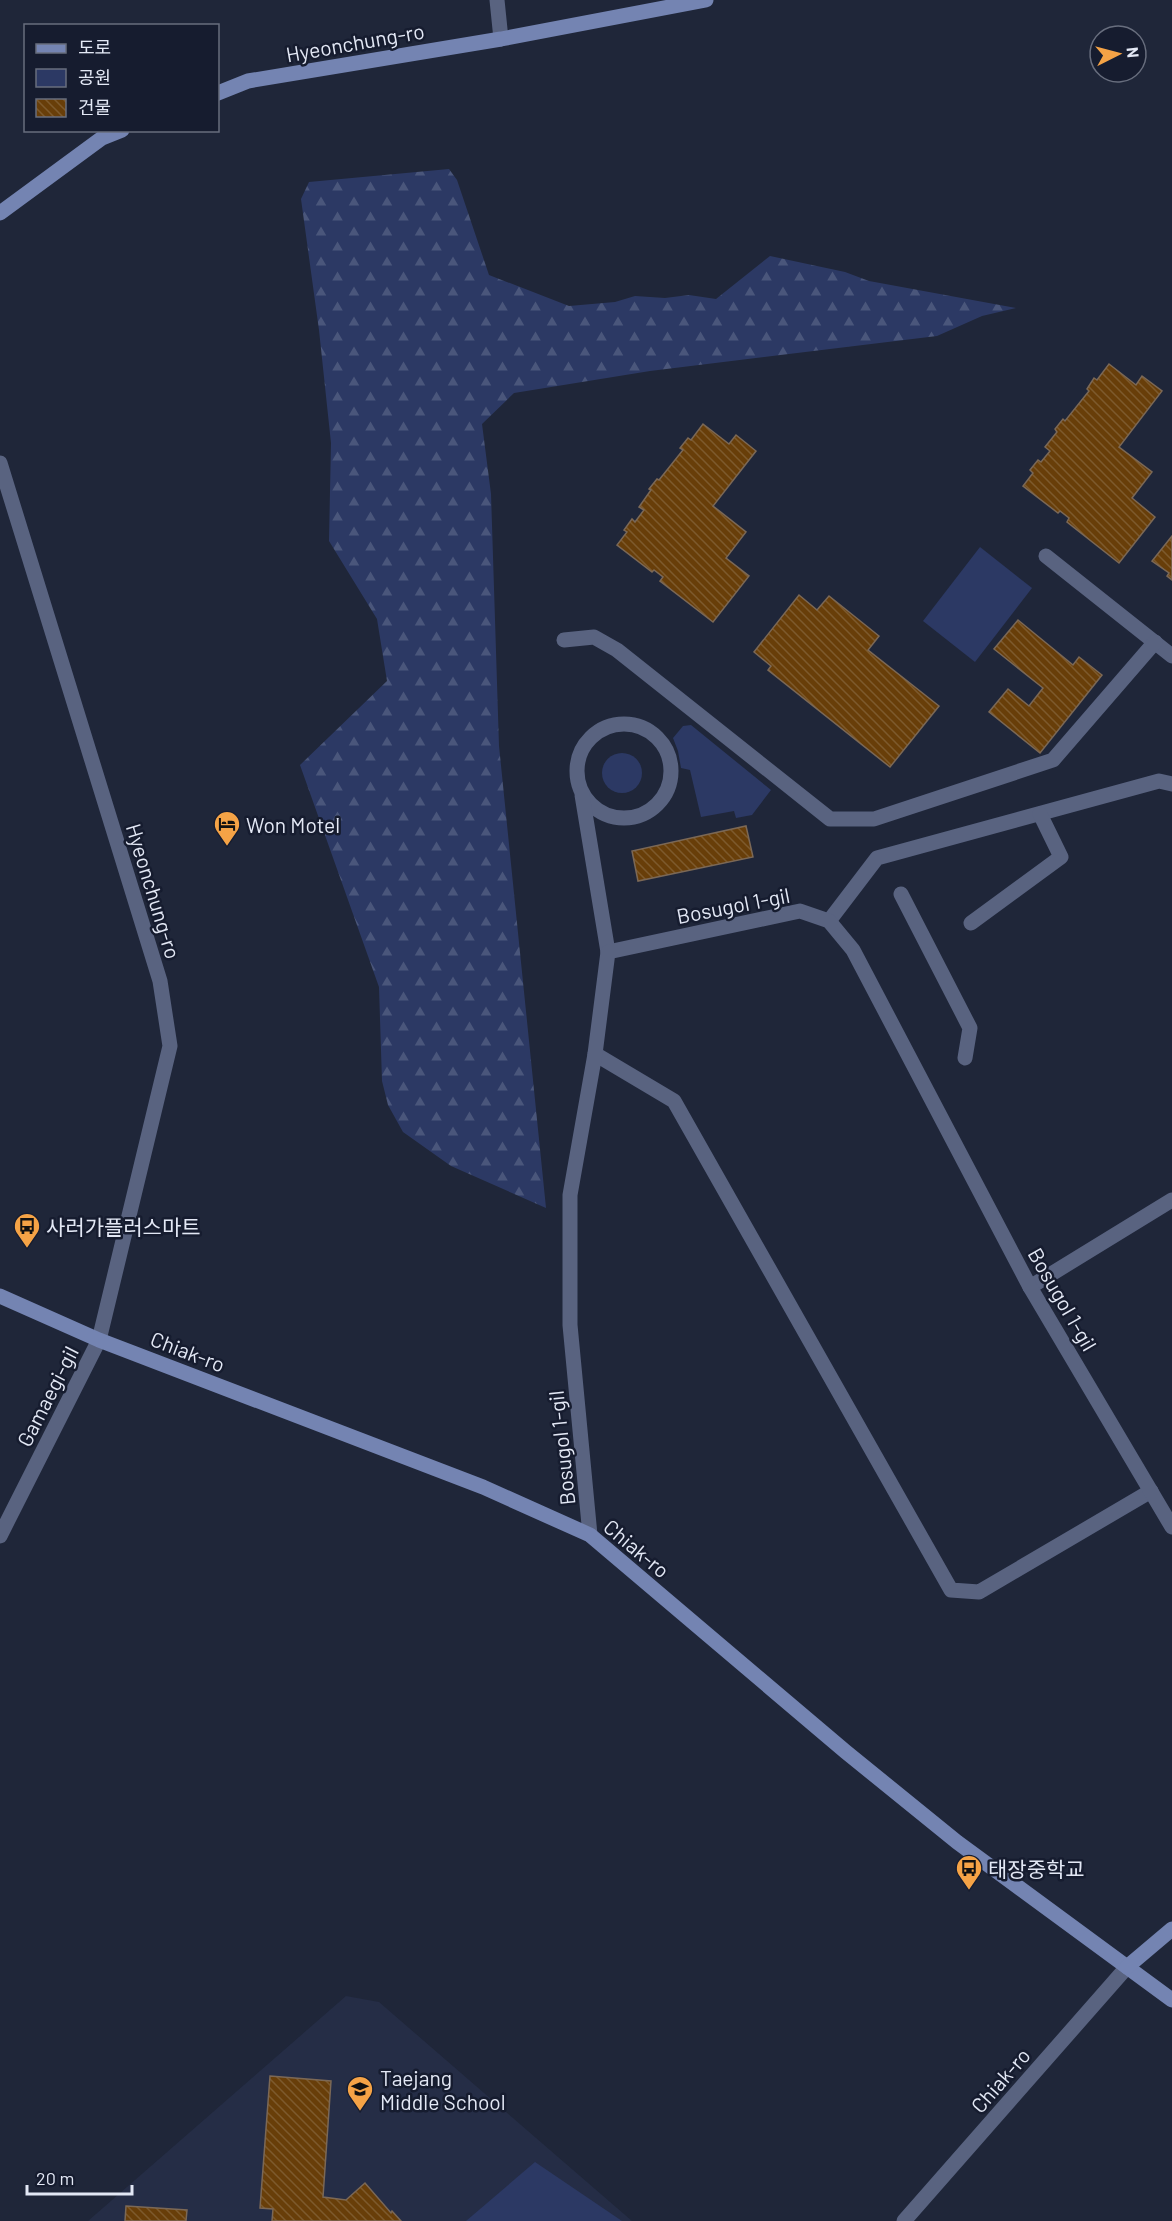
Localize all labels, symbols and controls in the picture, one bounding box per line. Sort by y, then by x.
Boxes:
street label: Hyeonchung-ro [284,18,426,66]
legend [24,24,219,132]
north arrow [1088,24,1148,84]
text: 도로 [78,36,111,58]
text: N [1123,46,1143,59]
text: 공원 [78,66,111,88]
text: 건물 [78,96,111,118]
hotel icon: Won Motel [212,809,242,847]
place label: Won Motel [246,812,340,837]
street label: Hyeonchung-ro [122,820,186,962]
street label: Bosugol 1-gil [674,882,792,928]
bus stop icon: 사러가플러스마트 [12,1211,42,1249]
place label: 사러가플러스마트 [46,1214,201,1239]
street label: Bosugol 1-gil [1023,1243,1103,1355]
street label: Chiak-ro [147,1325,229,1377]
street label: Gamaegi-gil [11,1342,83,1450]
street label: Bosugol 1-gil [543,1390,579,1506]
street label: Chiak-ro [599,1514,675,1582]
bus stop icon: 태장중학교 [954,1853,984,1891]
place label: 태장중학교 [988,1856,1085,1881]
street label: Chiak-ro [965,2043,1035,2117]
place label: Taejang Middle School [380,2065,506,2114]
school or university icon: Taejang Middle School [345,2074,375,2112]
scale bar [27,2158,132,2196]
text: 20 m [36,2167,74,2189]

